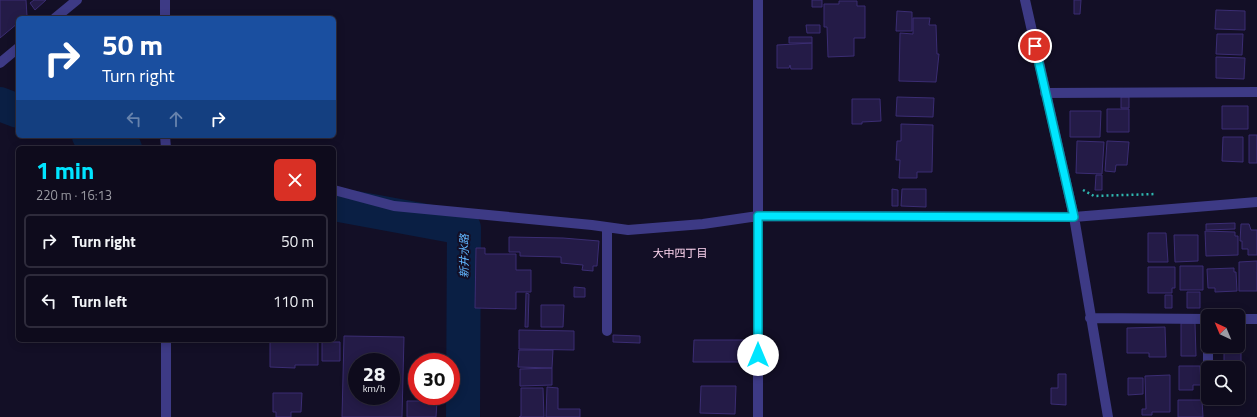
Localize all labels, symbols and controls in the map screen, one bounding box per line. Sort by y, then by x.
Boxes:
text: 50 m [102,23,163,66]
pin [1018,29,1052,63]
icon: right [36,32,88,84]
icon: arrive [1024,35,1046,57]
text: Turn right [102,62,175,89]
icon: left [123,108,145,130]
icon: ahead [165,108,187,130]
icon: right [207,108,229,130]
text: 1 min [36,152,94,188]
button: close [274,159,316,201]
text: 220 m · 16:13 [36,185,112,205]
icon: right [38,230,60,252]
text: Turn right [72,230,136,253]
text: 50 m [281,230,314,253]
water label: 新井水路 [456,233,472,278]
district label: 大中四丁目 [653,245,708,261]
icon: left [38,290,60,312]
text: Turn left [72,290,127,313]
text: 110 m [273,290,314,313]
north arrow [1201,309,1245,353]
map controls [1201,309,1245,405]
position arrow [737,334,779,376]
speed limit sign: 30 [408,353,460,405]
text: 28 [363,358,385,389]
button: search [1201,361,1245,405]
text: km/h [363,381,385,396]

